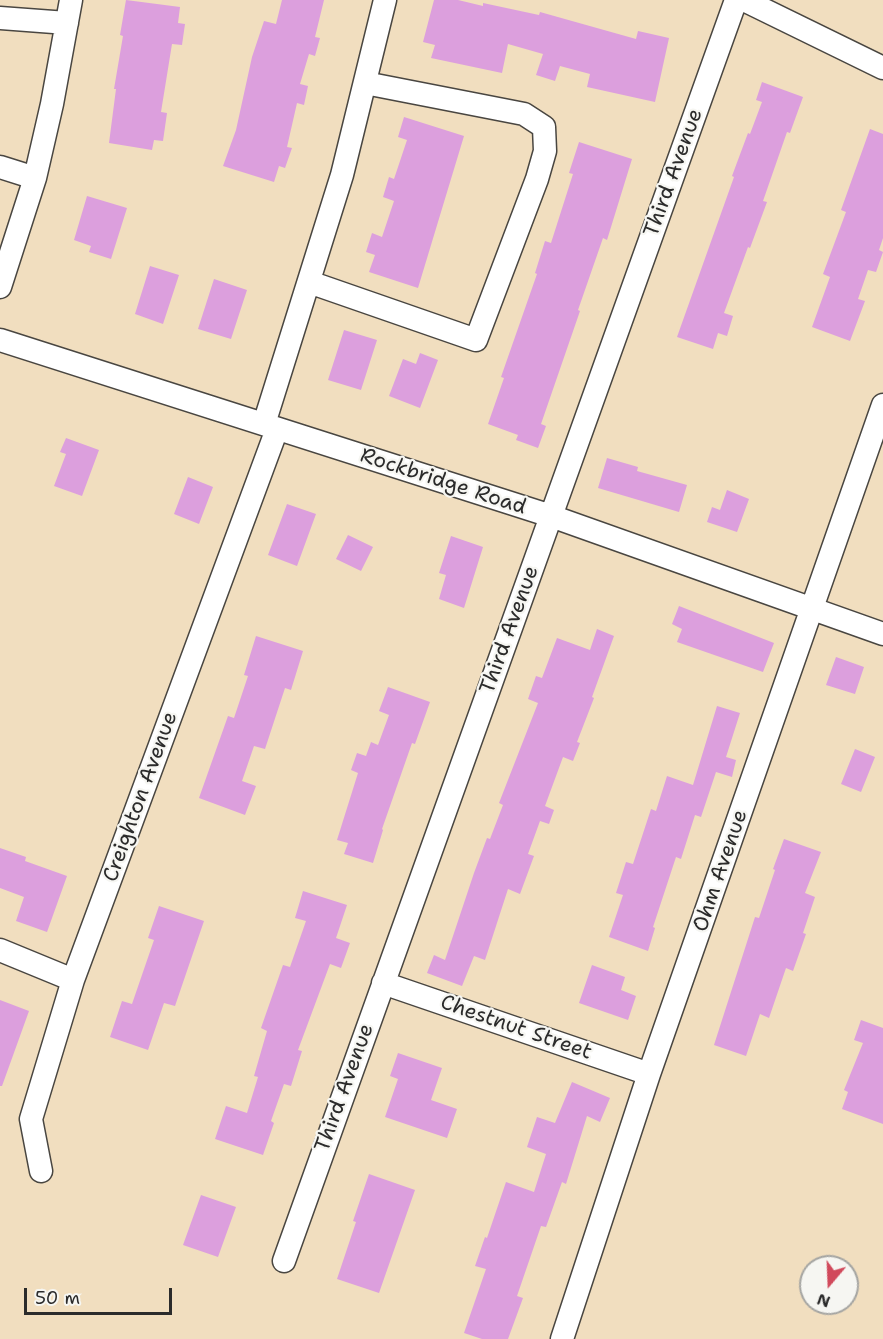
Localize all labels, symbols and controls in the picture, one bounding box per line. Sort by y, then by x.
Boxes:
street label: Third Avenue [639,106,709,240]
street label: Rockbridge Road [357,443,529,521]
street label: Third Avenue [475,563,545,697]
street label: Creighton Avenue [99,709,183,885]
street label: Ohm Avenue [688,807,754,935]
street label: Chestnut Street [437,990,595,1066]
street label: Third Avenue [310,1021,380,1155]
north arrow [799,1255,859,1315]
scale bar [27,1276,176,1314]
text: 50 m [35,1286,80,1310]
text: N [814,1289,833,1313]

